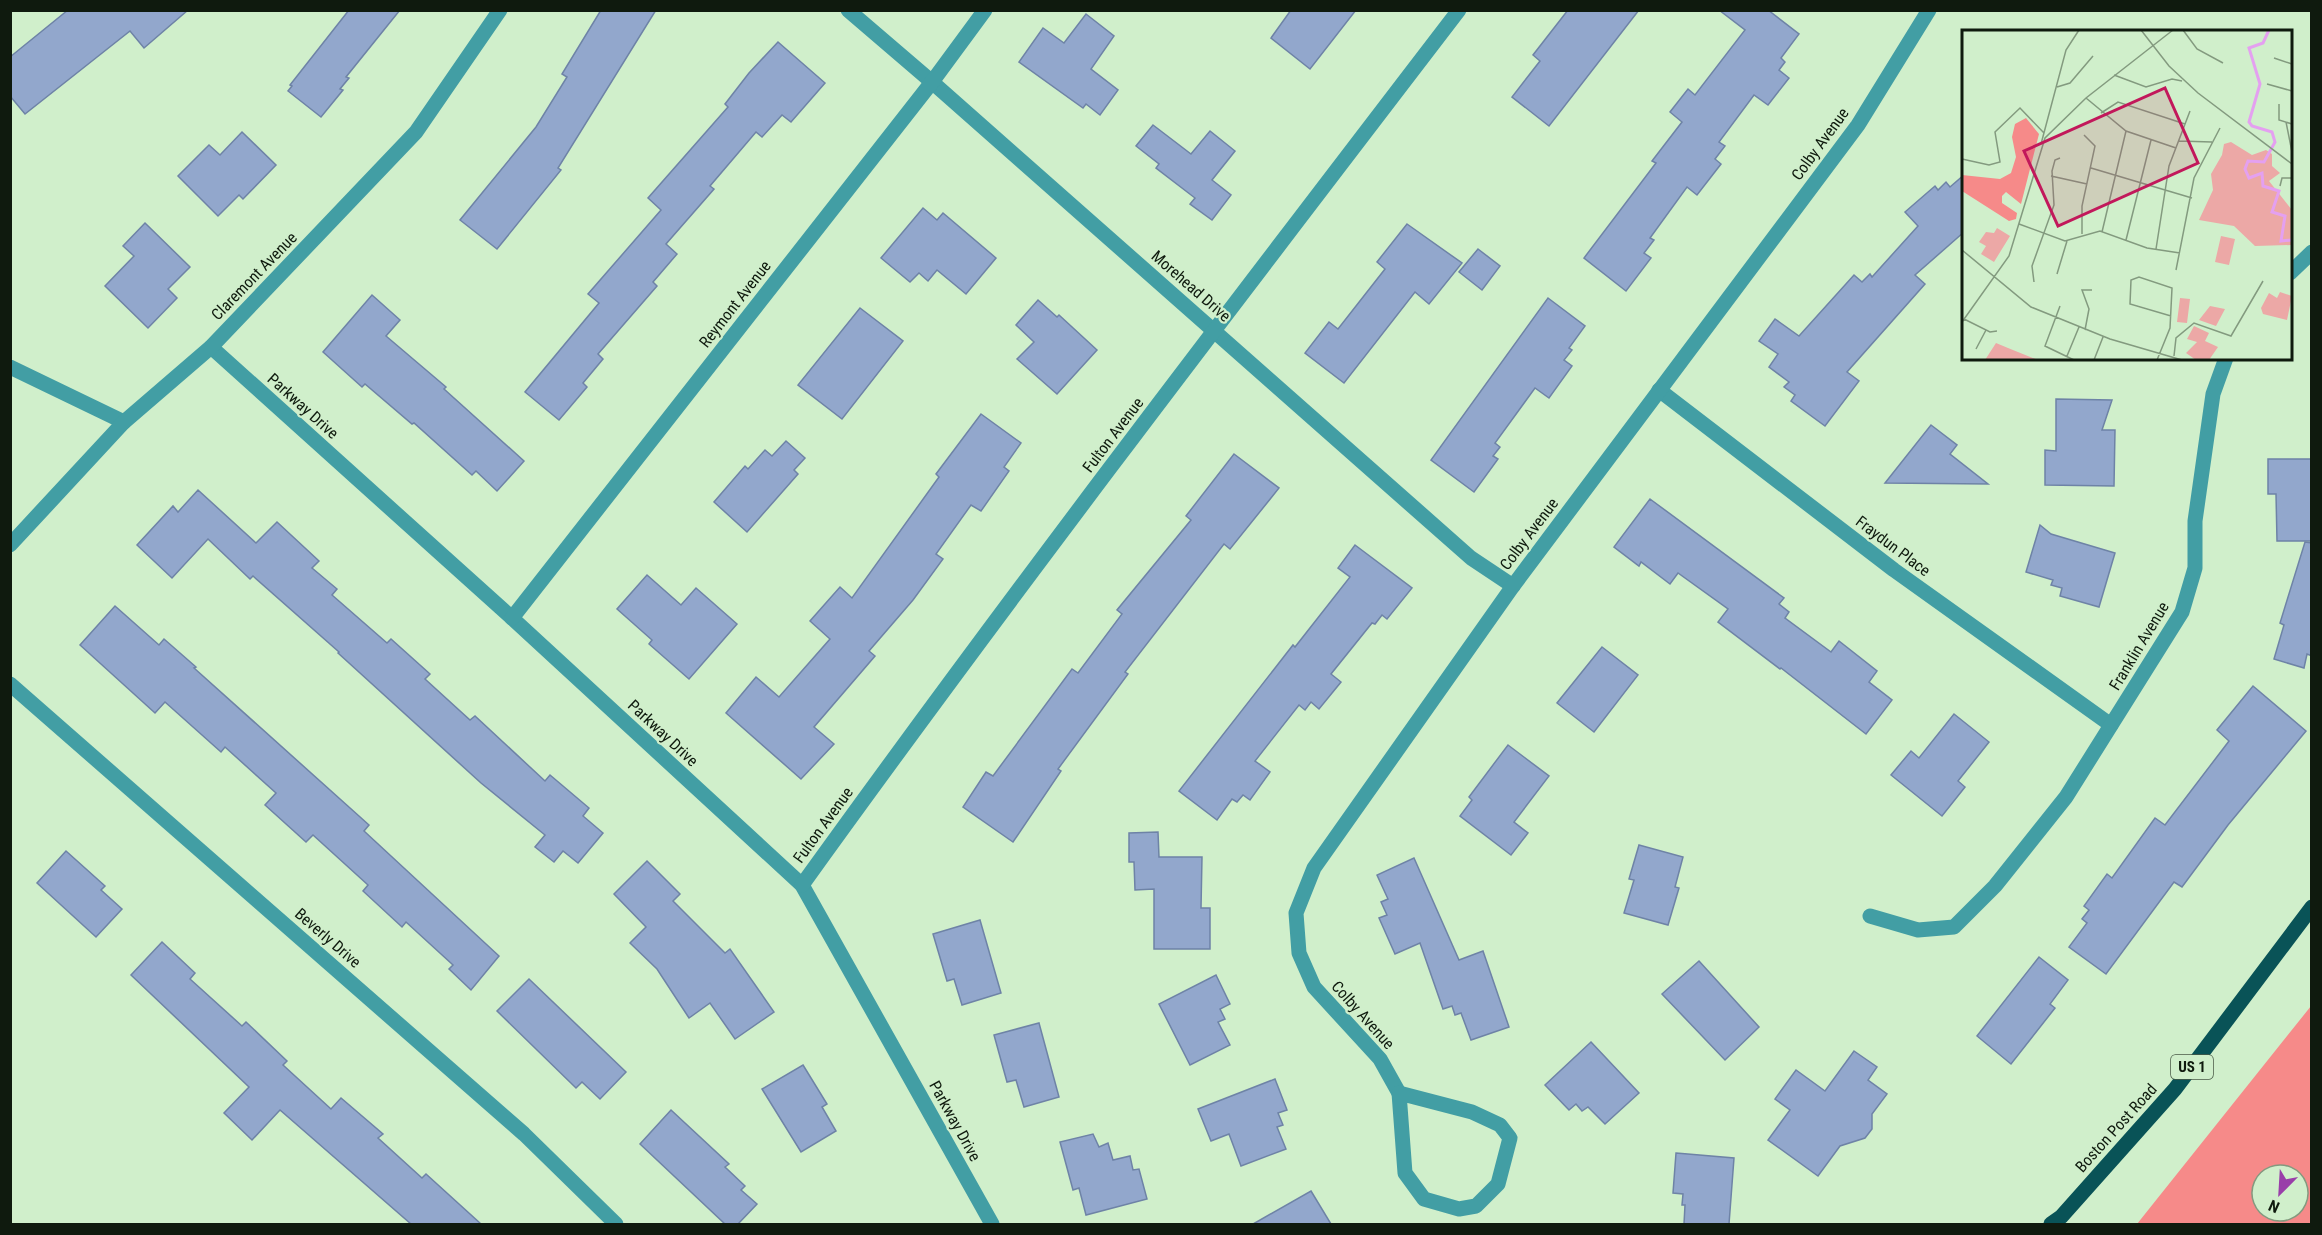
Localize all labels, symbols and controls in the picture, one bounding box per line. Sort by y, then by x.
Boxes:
inset map [1962,30,2292,360]
street label: Colby Avenue [1787,104,1853,184]
street label: Claremont Avenue [207,228,301,324]
street label: Morehead Drive [1147,246,1235,326]
street label: Reymont Avenue [695,257,775,351]
street label: Parkway Drive [264,369,342,443]
street label: Fulton Avenue [1079,394,1147,476]
street label: Colby Avenue [1496,494,1562,574]
street label: Fraydun Place [1852,512,1934,580]
street label: Franklin Avenue [2105,598,2173,694]
street label: Parkway Drive [624,696,702,770]
street label: Fulton Avenue [789,783,857,867]
street label: Beverly Drive [291,904,365,972]
street label: Colby Avenue [1328,977,1398,1053]
road number: US 1 [2171,1055,2213,1079]
street label: Parkway Drive [925,1078,985,1164]
street label: Boston Post Road [2071,1080,2161,1176]
north arrow [2250,1163,2310,1223]
text: N [2266,1196,2282,1217]

